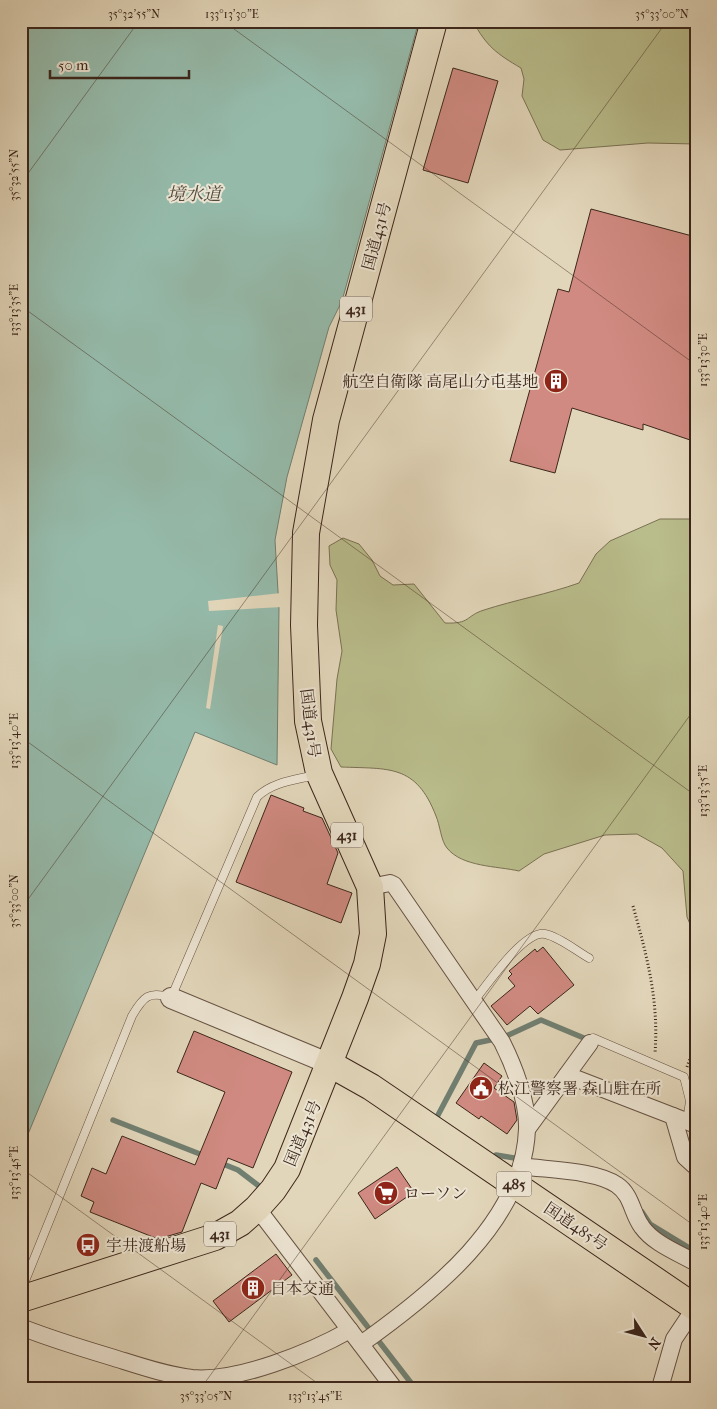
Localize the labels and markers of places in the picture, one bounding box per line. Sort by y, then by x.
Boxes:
building icon: 航空自衛隊 高尾山分屯基地 [543,368,569,394]
place label: 航空自衛隊 高尾山分屯基地 [343,372,538,391]
public building icon: 松江警察署 森山駐在所 [468,1075,494,1101]
place label: 松江警察署 森山駐在所 [498,1079,661,1098]
supermarket icon: ローソン [373,1180,399,1206]
place label: ローソン [404,1184,467,1203]
bus stop icon: 宇井渡船場 [75,1232,101,1258]
place label: 宇井渡船場 [106,1236,186,1255]
building icon: 日本交通 [240,1275,266,1301]
place label: 日本交通 [270,1279,334,1298]

